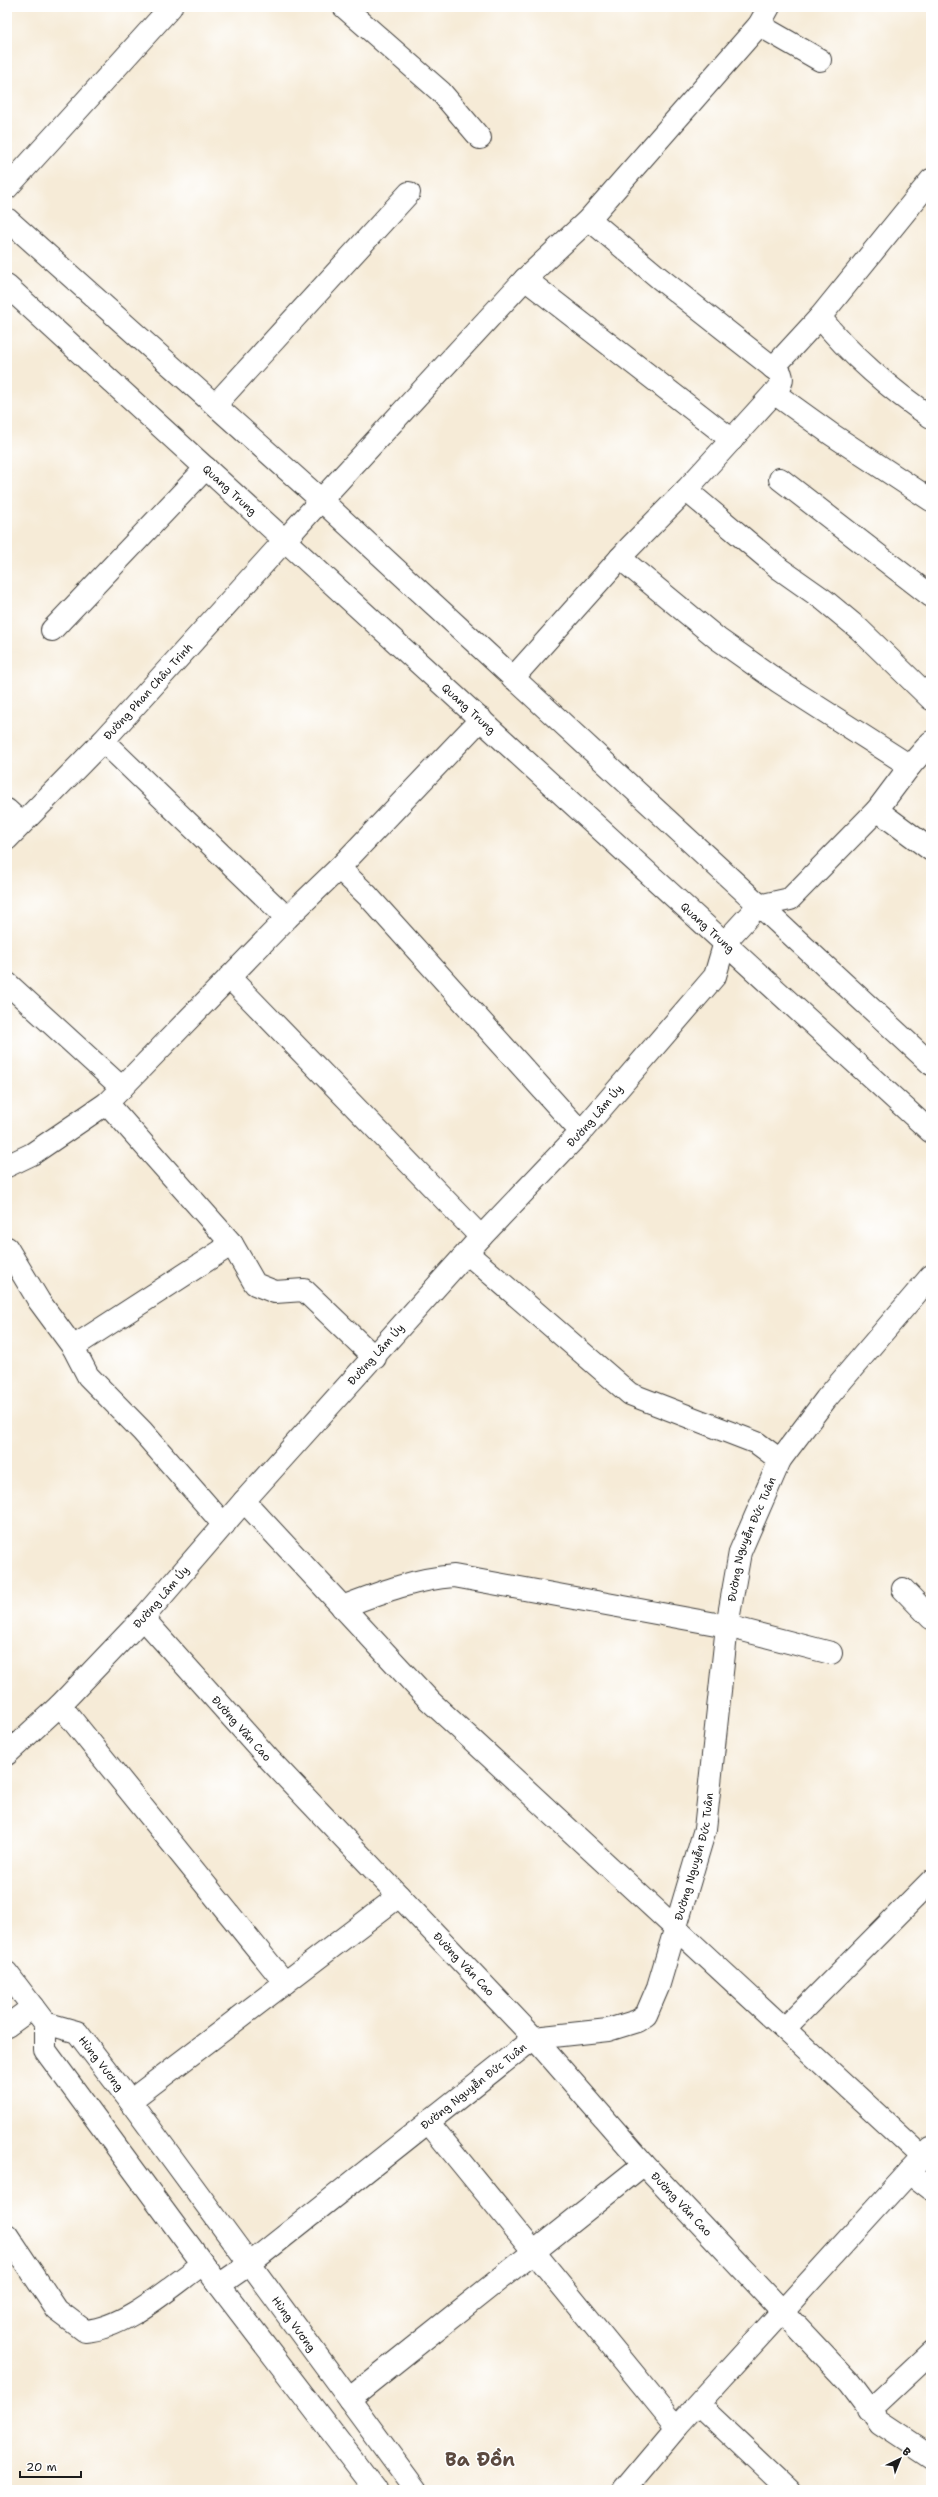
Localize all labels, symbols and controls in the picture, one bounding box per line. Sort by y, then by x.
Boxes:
street label: Quang Trung [199,462,260,519]
street label: Đường Phan Châu Trinh [100,640,196,744]
street label: Quang Trung [438,680,499,738]
street label: Quang Trung [677,899,738,957]
street label: Đường Lâm Úy [564,1082,626,1150]
street label: Đường Lâm Úy [344,1321,408,1389]
street label: Đường Nguyễn Đức Tuân [724,1475,780,1603]
street label: Đường Lâm Úy [130,1563,193,1632]
street label: Đường Văn Cao [208,1693,275,1765]
street label: Đường Nguyễn Đức Tuân [671,1792,717,1922]
street label: Đường Văn Cao [430,1929,498,2000]
street label: Hùng Vương [75,2033,127,2095]
street label: Đường Nguyễn Đức Tuân [418,2040,530,2133]
street label: Đường Văn Cao [647,2169,715,2240]
street label: Hùng Vương [268,2293,319,2355]
north arrow [880,2439,920,2479]
text: B [899,2444,914,2460]
district label: Ba Đồn [445,2447,515,2472]
scale bar [20,2453,81,2479]
text: 20 m [26,2459,57,2475]

